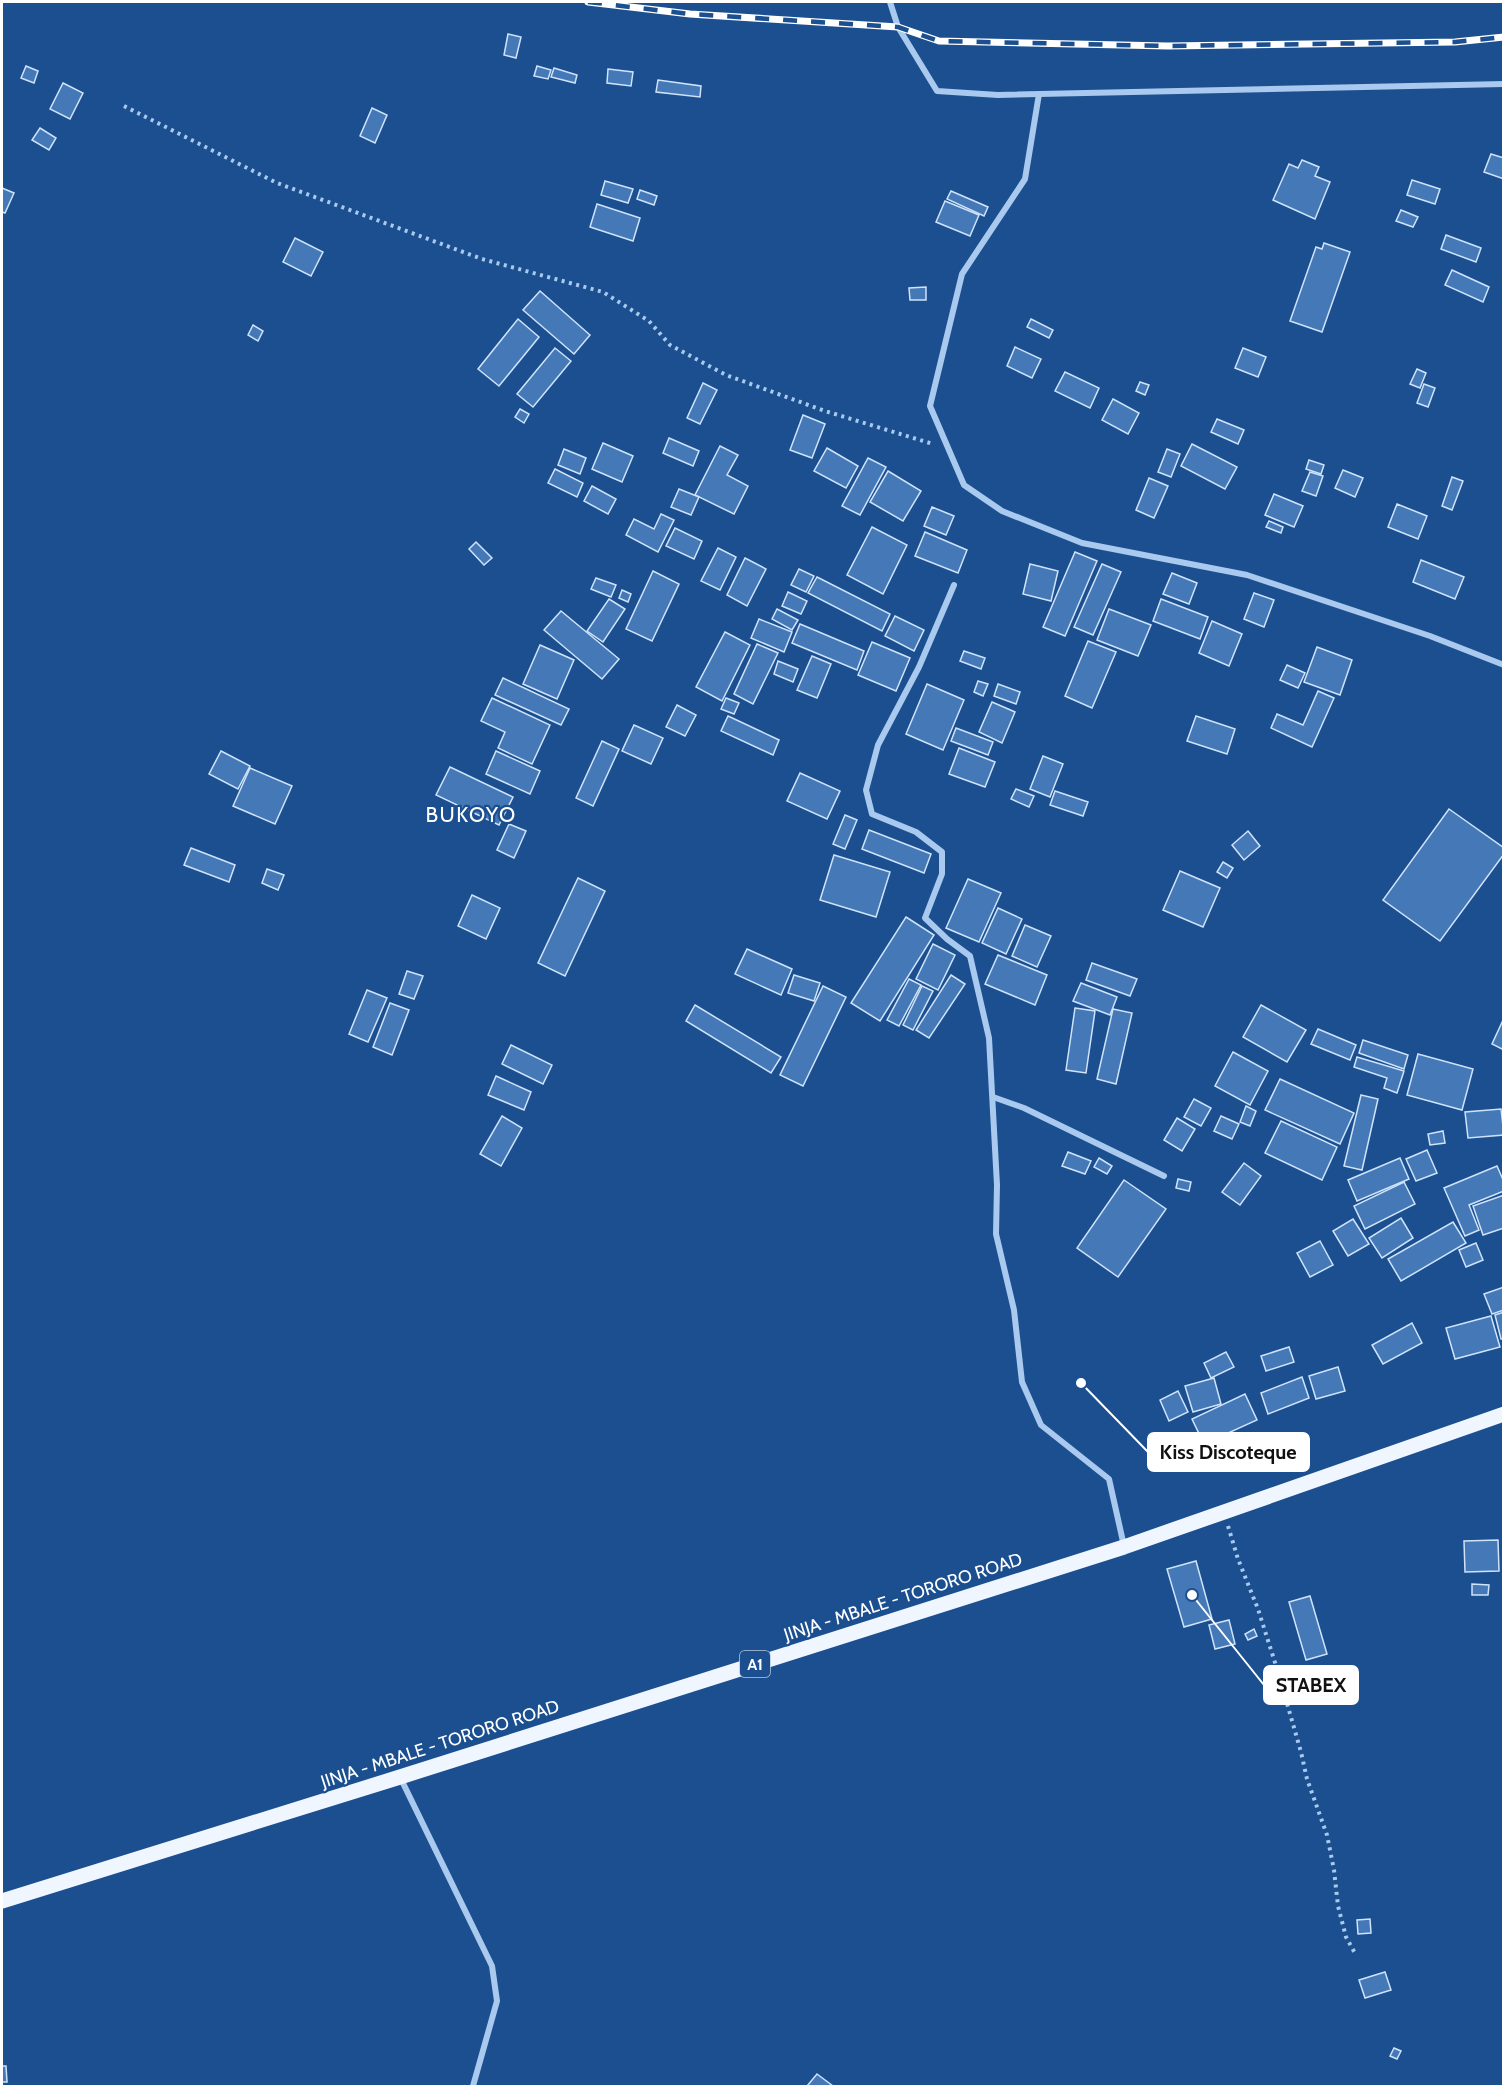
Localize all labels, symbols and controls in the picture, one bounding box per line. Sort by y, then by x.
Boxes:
district label: BUKOYO [425,802,517,827]
callout: Kiss Discoteque [1148,1433,1309,1471]
text: Kiss Discoteque [1159,1440,1297,1464]
street label: JINJA - MBALE - TORORO ROAD [780,1548,1025,1646]
road number: A1 [740,1651,770,1677]
callout: STABEX [1264,1666,1358,1704]
text: STABEX [1276,1673,1347,1697]
street label: JINJA - MBALE - TORORO ROAD [317,1695,562,1793]

